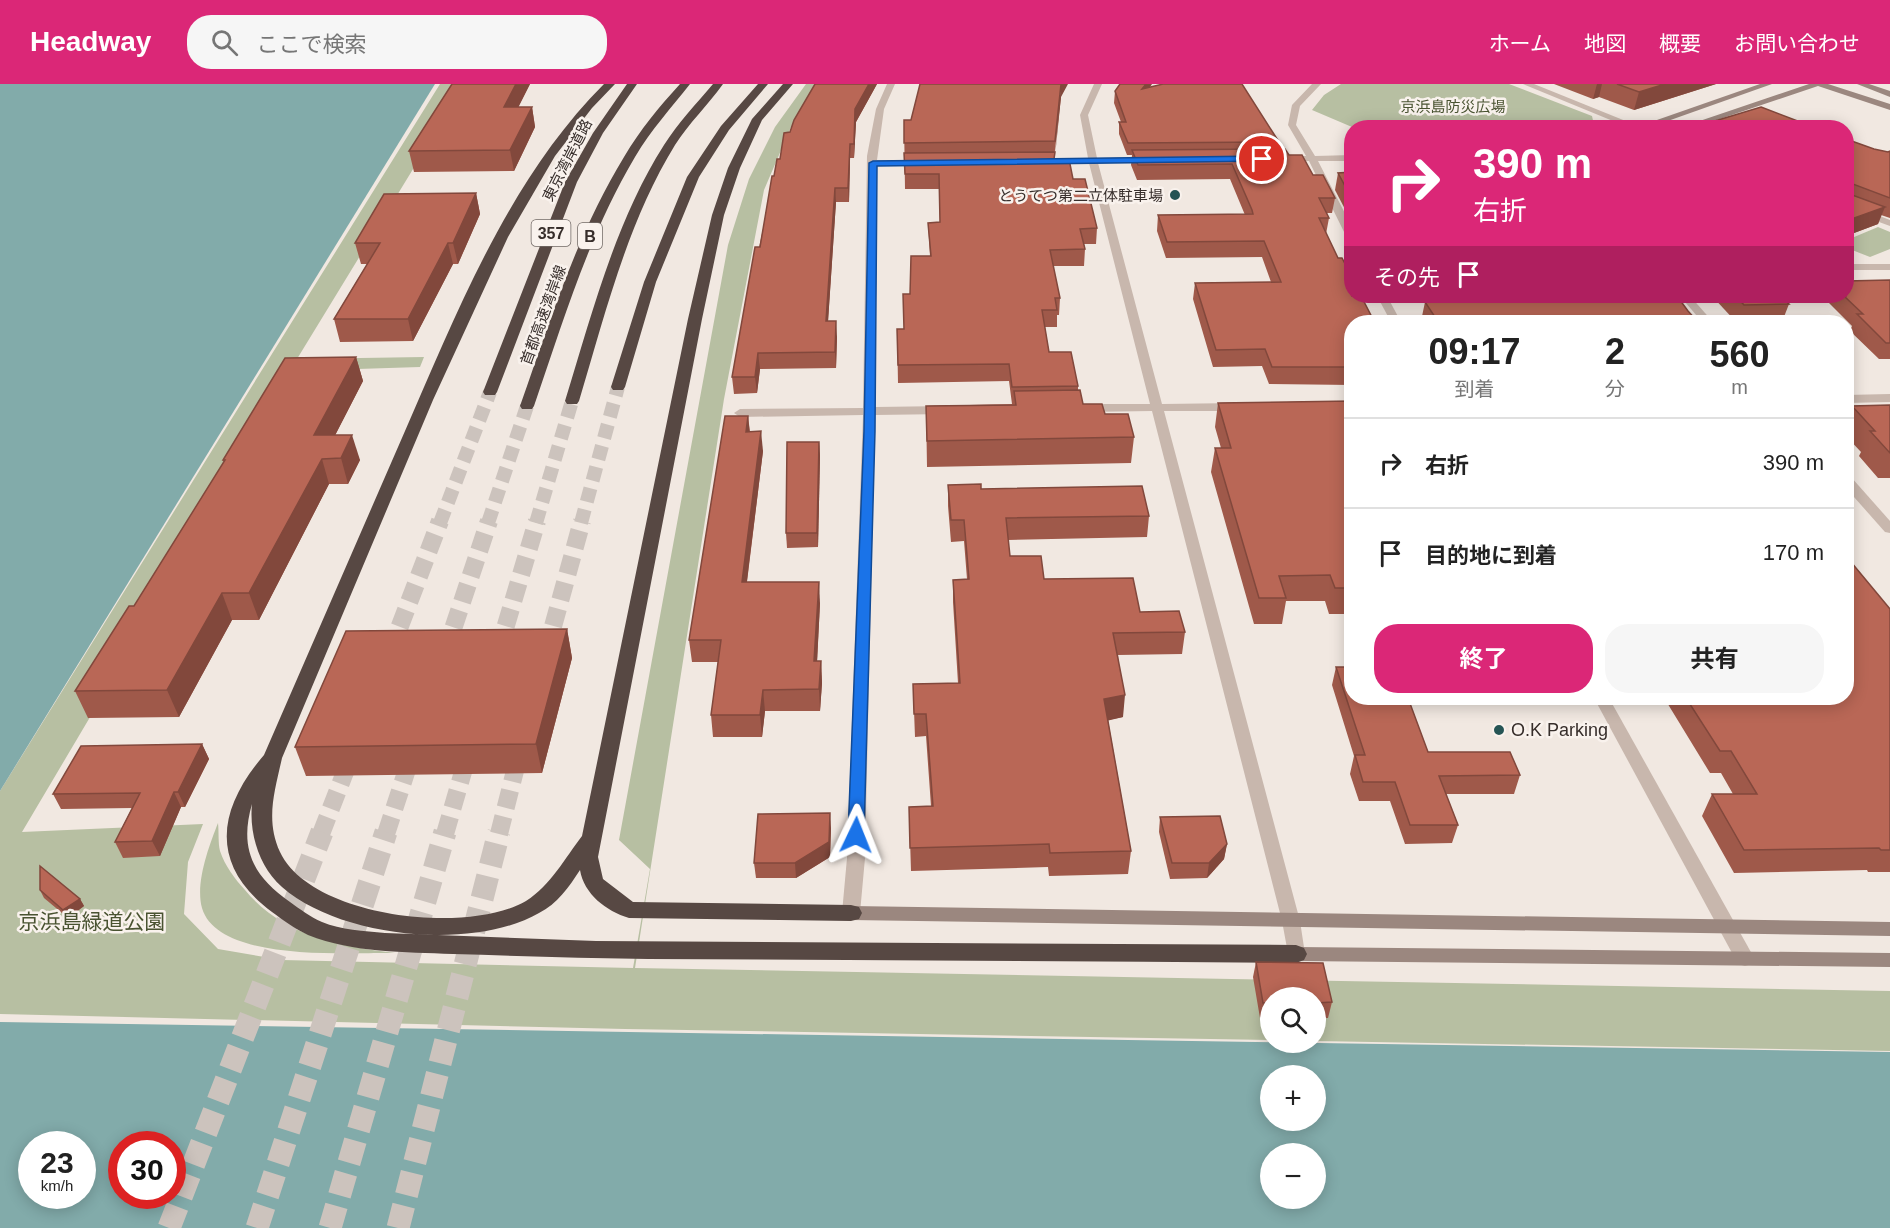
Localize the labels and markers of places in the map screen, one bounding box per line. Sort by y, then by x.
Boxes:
pin [1236,133,1287,184]
place label: とうてつ第二立体駐車場 [998,187,1163,204]
marker: とうてつ第二立体駐車場 [1168,188,1182,202]
place label: O.K Parking [1511,720,1608,740]
marker: O.K Parking [1492,723,1506,737]

